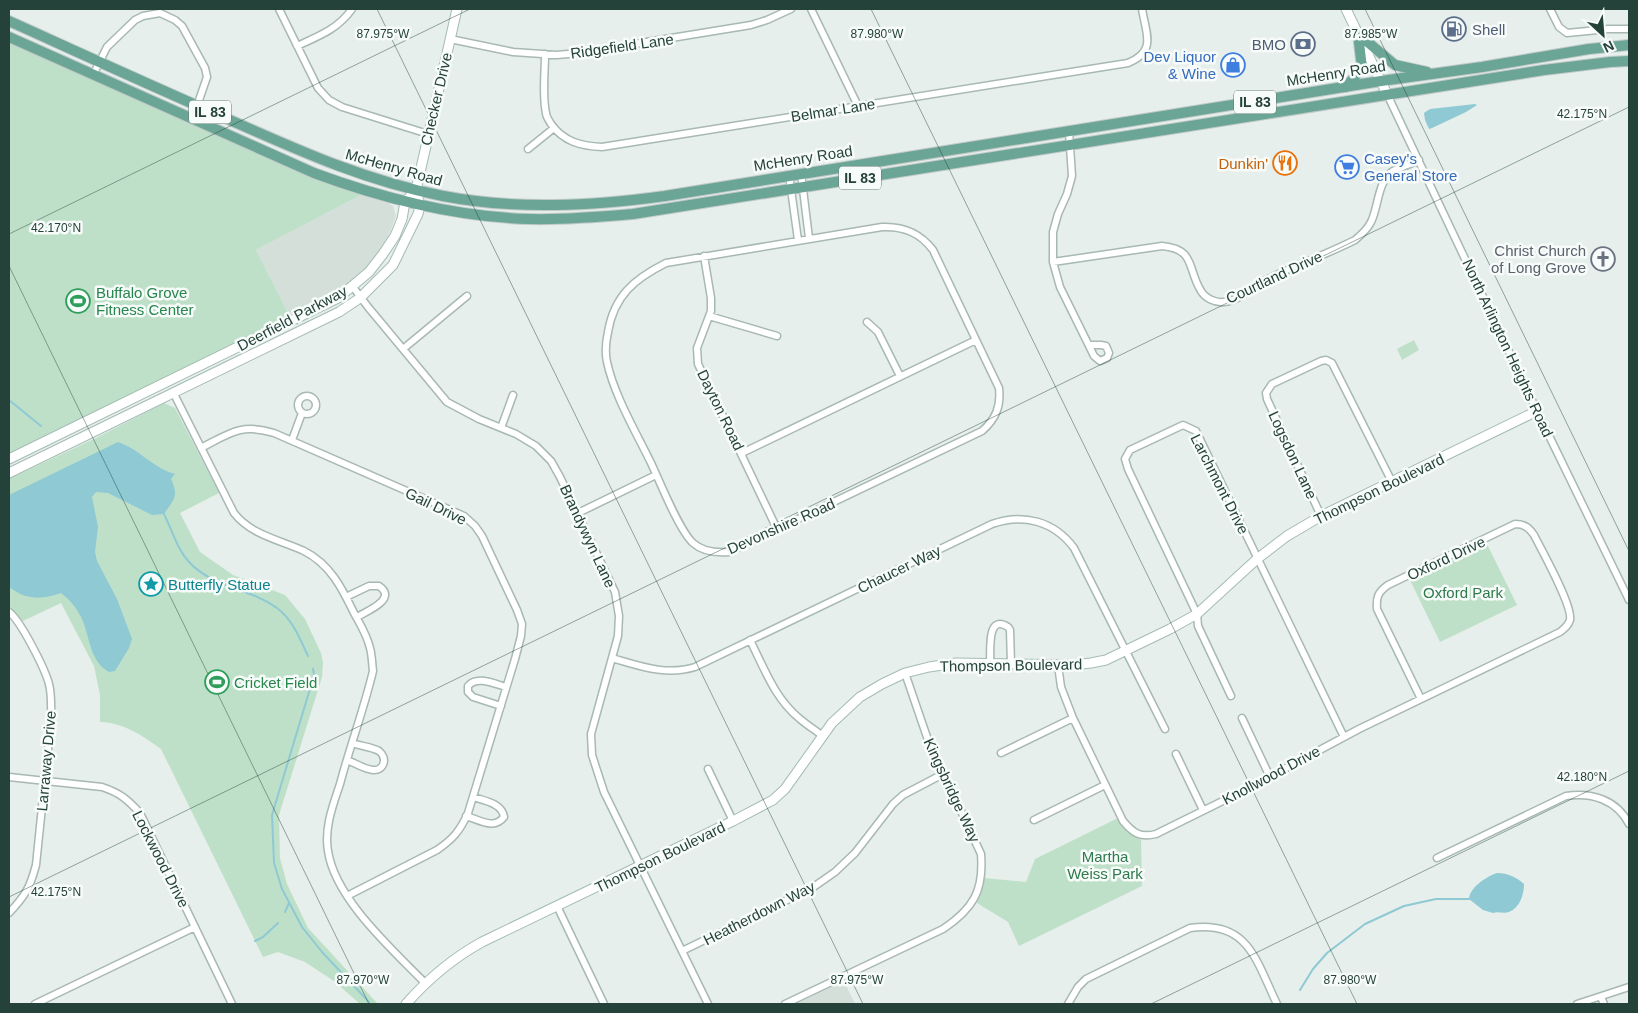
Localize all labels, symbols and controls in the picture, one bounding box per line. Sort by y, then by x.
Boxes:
north arrow [1578,10,1628,60]
fuel station icon: Shell [1441,16,1467,42]
place label: Shell [1472,21,1505,38]
text: 87.975°W [357,27,410,41]
text: 87.980°W [851,27,904,41]
text: 87.985°W [1345,27,1398,41]
street label: Ridgefield Lane [569,30,675,62]
bank icon: BMO [1290,31,1316,57]
place label: BMO [1252,36,1286,53]
text: N [1601,37,1617,56]
place label: Dev Liquor & Wine [1143,48,1216,82]
street label: Checker Drive [417,51,455,147]
shop icon: Dev Liquor & Wine [1220,52,1246,78]
street label: McHenry Road [1285,57,1387,89]
road number: IL 83 [1234,90,1276,114]
street label: Belmar Lane [790,95,876,125]
road number: IL 83 [189,100,231,124]
text: 42.175°N [1557,107,1607,121]
street label: McHenry Road [752,142,854,174]
street label: McHenry Road [344,145,444,189]
restaurant icon: Dunkin' [1272,150,1298,176]
place label: Casey's General Store [1364,150,1457,184]
supermarket icon: Casey's General Store [1334,154,1360,180]
place label: Dunkin' [1218,155,1268,172]
road number: IL 83 [839,167,881,190]
text: 42.170°N [31,221,81,235]
place label: Christ Church of Long Grove [1491,242,1586,276]
church icon: Christ Church of Long Grove [1590,246,1616,272]
street label: Courtland Drive [1223,247,1325,307]
street label: North Arlington Heights Road [1459,256,1557,440]
street label: Deerfield Parkway [234,282,350,354]
place label: Buffalo Grove Fitness Center [96,284,194,318]
sports icon: Buffalo Grove Fitness Center [65,288,91,314]
street label: Dayton Road [694,367,748,453]
street label: Logsdon Lane [1265,408,1321,502]
street label: Larchmont Drive [1187,431,1253,537]
street label: Thompson Boulevard [1311,450,1447,528]
street label: Brandywyn Lane [557,482,619,590]
street label: Gail Drive [403,484,469,528]
street label: Devonshire Road [725,495,837,557]
street label: Oxford Drive [1404,533,1488,583]
street label: Chaucer Way [855,541,944,596]
place icon: Butterfly Statue [138,571,164,597]
place label: Butterfly Statue [168,576,271,593]
park label: Oxford Park [1423,584,1504,601]
street label: Thompson Boulevard [940,655,1082,675]
sports icon: Cricket Field [204,669,230,695]
place label: Cricket Field [234,674,317,691]
street label: Larraway Drive [33,710,59,812]
street label: Kingsbridge Way [920,735,984,845]
street label: Knollwood Drive [1219,742,1323,808]
text: 42.180°N [1557,770,1607,784]
street label: Lockwood Drive [129,808,193,910]
street label: Thompson Boulevard [592,818,728,896]
park label: Martha Weiss Park [1067,848,1143,882]
street label: Heatherdown Way [700,877,818,948]
text: 42.175°N [31,885,81,899]
text: 87.970°W [337,973,390,987]
text: 87.975°W [831,973,884,987]
text: 87.980°W [1324,973,1377,987]

